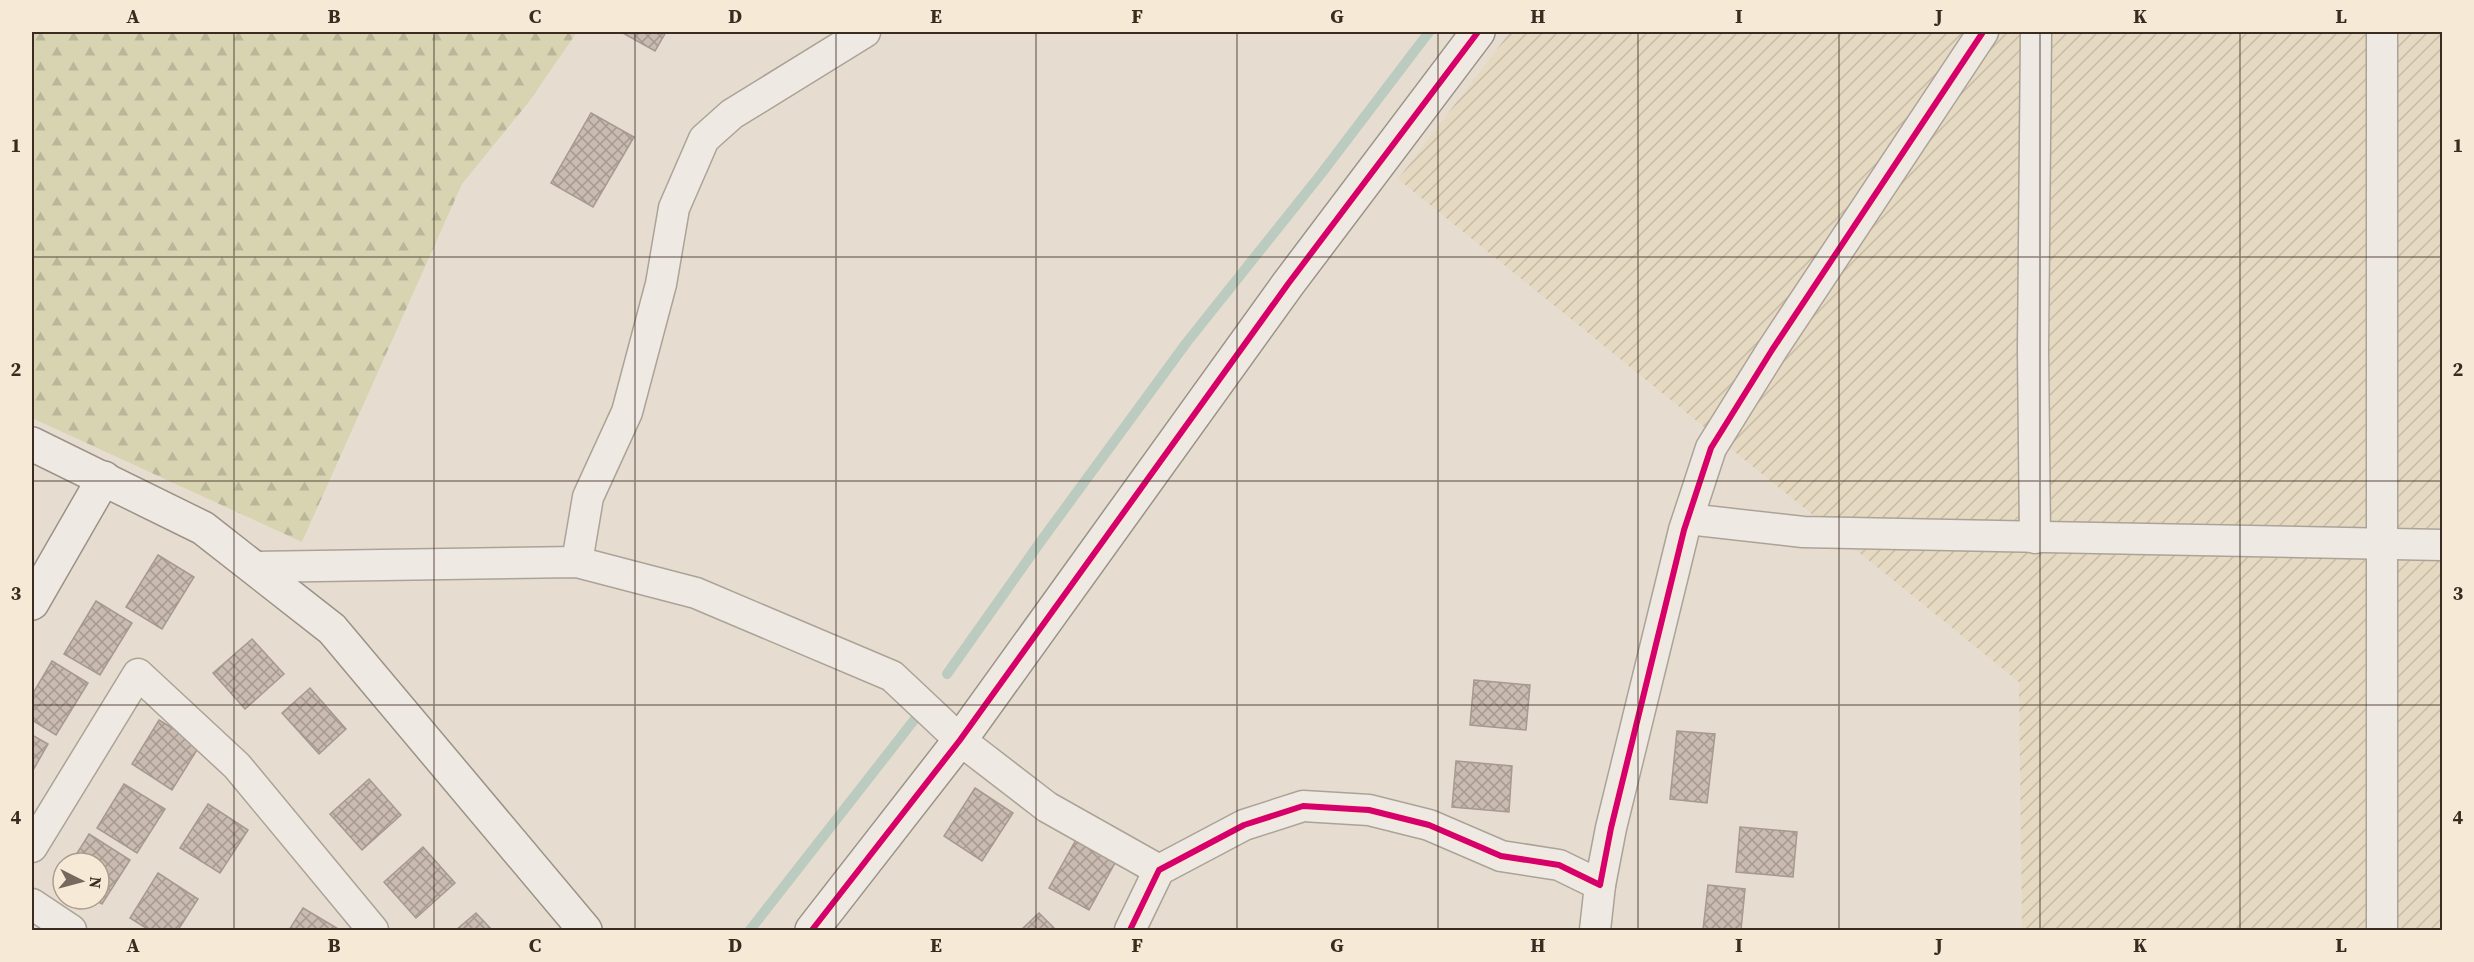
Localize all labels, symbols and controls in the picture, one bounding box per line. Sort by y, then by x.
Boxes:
text: A [126,2,140,30]
text: B [327,2,341,30]
text: C [529,2,541,30]
text: D [728,2,742,30]
text: E [930,2,942,30]
text: F [1131,2,1143,30]
text: G [1330,2,1344,30]
text: H [1530,2,1546,30]
text: I [1735,2,1743,30]
text: J [1933,2,1943,30]
text: K [2133,2,2147,30]
text: L [2335,2,2347,30]
text: 1 [11,131,21,159]
text: 1 [2453,131,2463,159]
text: 2 [11,355,22,383]
text: 2 [2453,355,2464,383]
text: 3 [11,579,22,607]
text: 3 [2453,579,2464,607]
text: 4 [11,803,22,831]
text: 4 [2453,803,2464,831]
north arrow [51,851,111,911]
text: N [84,876,107,890]
text: A [126,931,140,959]
text: B [327,931,341,959]
text: C [529,931,541,959]
text: D [728,931,742,959]
text: E [930,931,942,959]
text: F [1131,931,1143,959]
text: G [1330,931,1344,959]
text: H [1530,931,1546,959]
text: I [1735,931,1743,959]
text: J [1933,931,1943,959]
text: K [2133,931,2147,959]
text: L [2335,931,2347,959]

